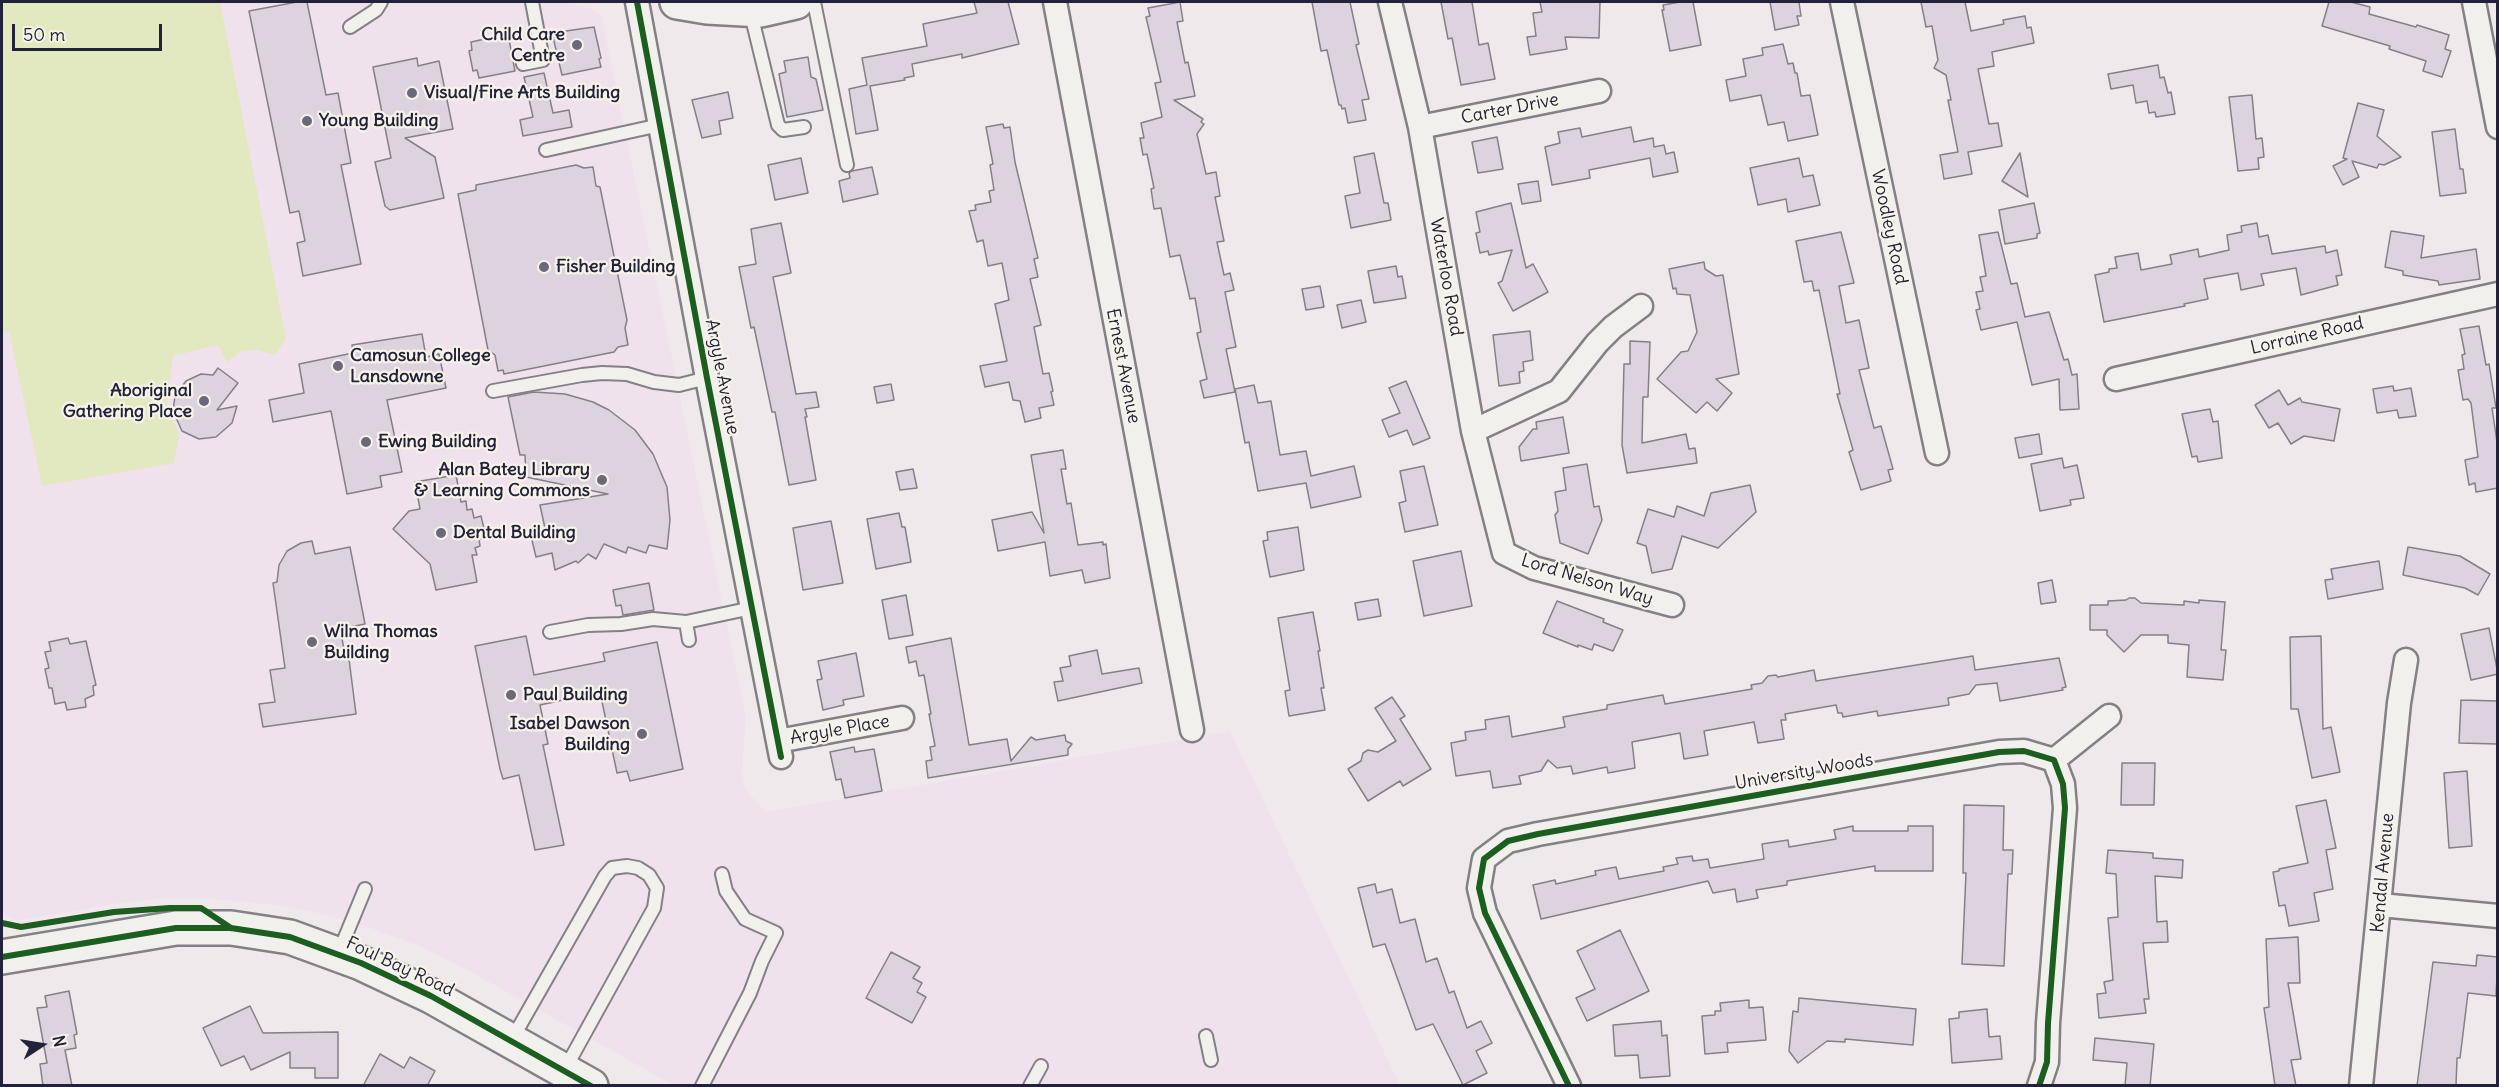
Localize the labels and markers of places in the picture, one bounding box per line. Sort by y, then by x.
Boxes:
place label: Child Care Centre [481,24,565,66]
marker: Child Care Centre [570,38,584,52]
place label: Visual/Fine Arts Building [424,82,620,104]
marker: Visual/Fine Arts Building [405,86,419,100]
place label: Young Building [319,110,439,132]
marker: Young Building [300,114,314,128]
place label: Fisher Building [556,256,676,278]
marker: Fisher Building [537,260,551,274]
place label: Camosun College Lansdowne [350,345,491,388]
marker: Camosun College Lansdowne [331,359,345,373]
place label: Aboriginal Gathering Place [63,380,192,422]
marker: Aboriginal Gathering Place [197,394,211,408]
place label: Ewing Building [378,431,497,453]
marker: Ewing Building [359,435,373,449]
place label: Alan Batey Library & Learning Commons [414,459,590,502]
marker: Alan Batey Library & Learning Commons [595,473,609,487]
place label: Dental Building [453,522,576,544]
marker: Dental Building [434,526,448,540]
place label: Wilna Thomas Building [324,621,438,664]
marker: Wilna Thomas Building [305,635,319,649]
place label: Paul Building [523,684,628,706]
marker: Paul Building [504,688,518,702]
place label: Isabel Dawson Building [510,713,630,756]
marker: Isabel Dawson Building [635,727,649,741]

